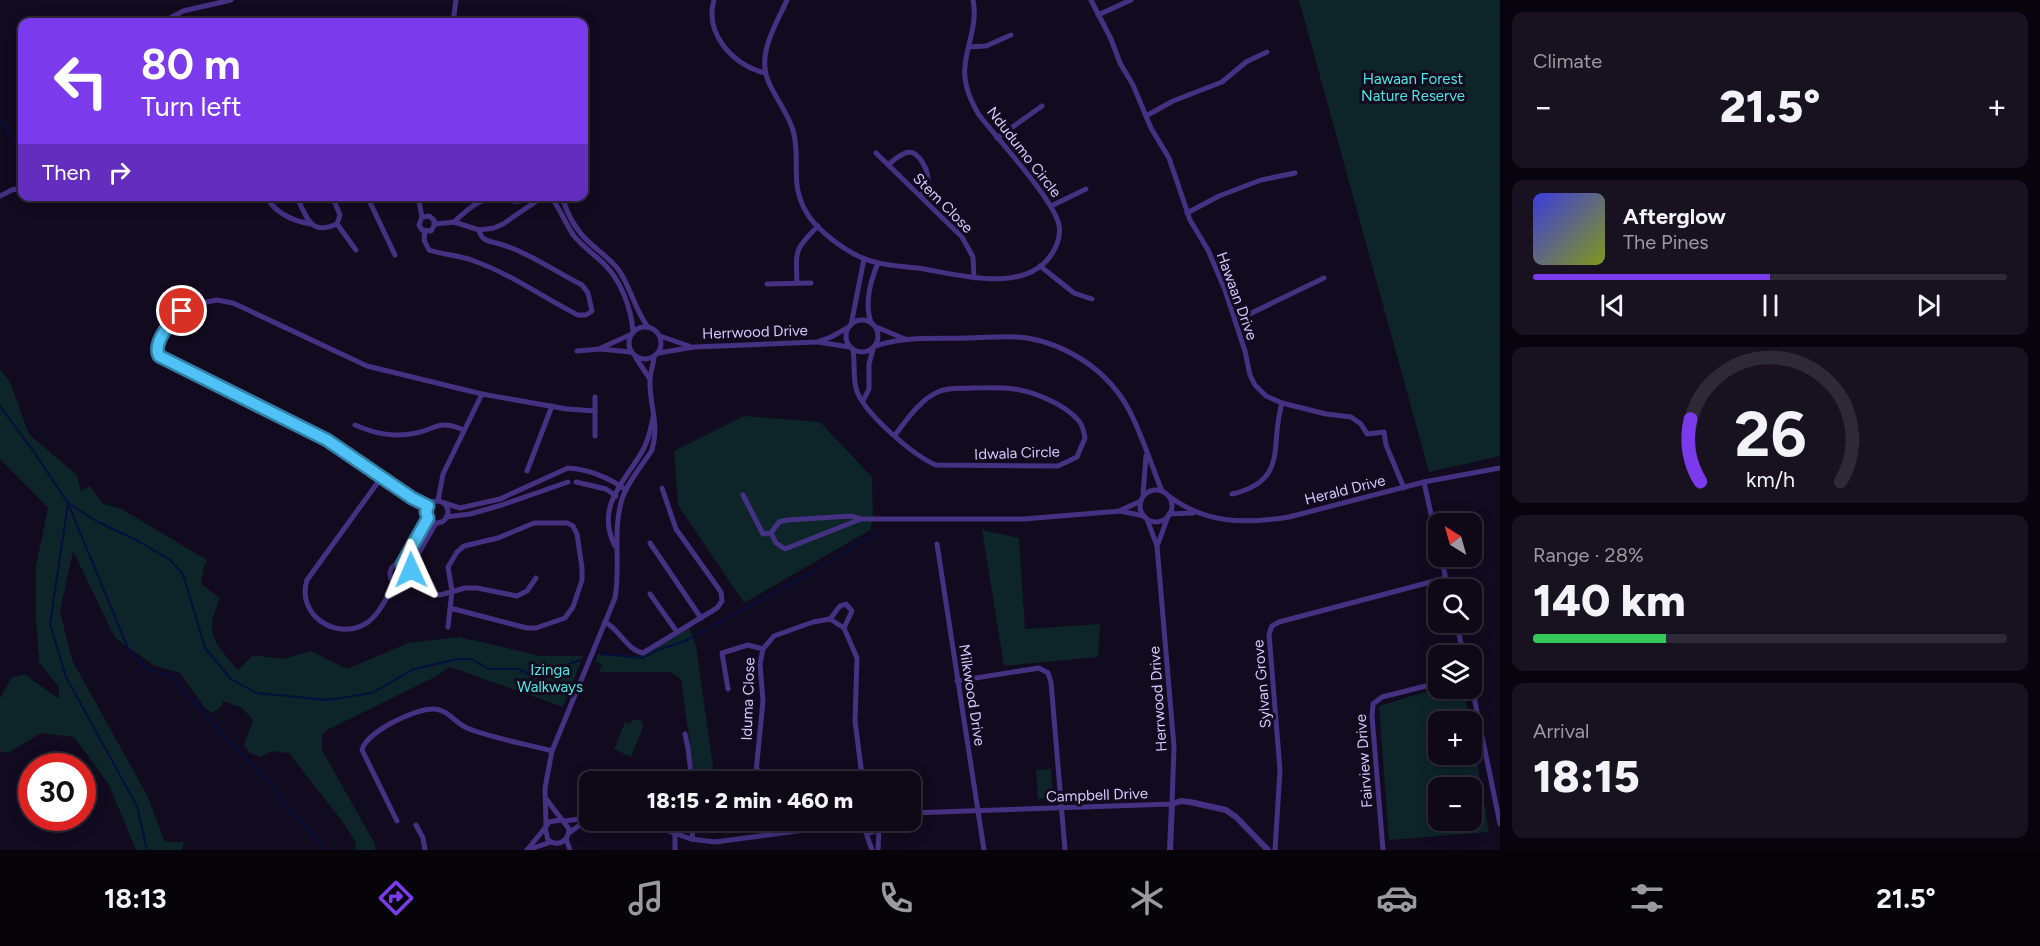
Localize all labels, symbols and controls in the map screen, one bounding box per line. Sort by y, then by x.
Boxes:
text: 80 m [141,39,241,90]
icon: left [42,42,120,120]
text: Climate [1533,49,1602,73]
park label: Hawaan Forest Nature Reserve [1361,70,1465,105]
text: 21.5° [1719,79,1821,133]
text: − [1533,87,1554,126]
text: + [1986,87,2007,126]
text: Turn left [141,90,241,123]
street label: Ndudumo Circle [983,103,1065,201]
icon: right [103,156,136,189]
text: Then [42,159,91,186]
street label: Stem Close [909,169,977,237]
text: Afterglow [1623,203,1726,230]
text: The Pines [1623,230,1709,254]
street label: Hawaan Drive [1213,249,1261,343]
pin [156,285,207,336]
icon: previous [1596,289,1629,322]
icon: pause [1754,289,1787,322]
icon: next [1912,289,1945,322]
icon: arrive [165,294,198,327]
street label: Herrwood Drive [702,321,808,343]
text: 26 [1734,397,1806,472]
street label: Idwala Circle [974,443,1060,463]
text: km/h [1746,467,1794,492]
street label: Herald Drive [1303,471,1387,509]
north arrow [1428,513,1482,567]
map controls [1428,513,1482,831]
position arrow [379,538,443,602]
text: Range · 28% [1533,543,1644,567]
text: 140 km [1533,573,1686,627]
button: search [1428,579,1482,633]
street label: Sylvan Grove [1249,639,1275,729]
street label: Milkwood Drive [955,643,989,747]
button: layers [1428,645,1482,699]
street label: Herrwood Drive [1145,646,1171,752]
street label: Iduma Close [738,657,758,741]
park label: Izinga Walkways [517,661,583,696]
button: + [1428,711,1482,765]
street label: Fairview Drive [1352,714,1376,808]
text: Arrival [1533,719,1589,743]
text: 18:15 [1533,749,1640,803]
speed limit sign: 30 [18,753,96,831]
button: − [1428,777,1482,831]
street label: Campbell Drive [1046,784,1148,806]
text: 18:15 · 2 min · 460 m [647,787,853,814]
icon: directions [375,877,417,919]
icon: music [625,877,667,919]
icon: phone [875,877,917,919]
icon: climate [1126,877,1168,919]
icon: car [1376,877,1418,919]
icon: filters [1626,877,1668,919]
text: 18:13 [104,882,167,915]
text: 21.5° [1876,882,1936,915]

